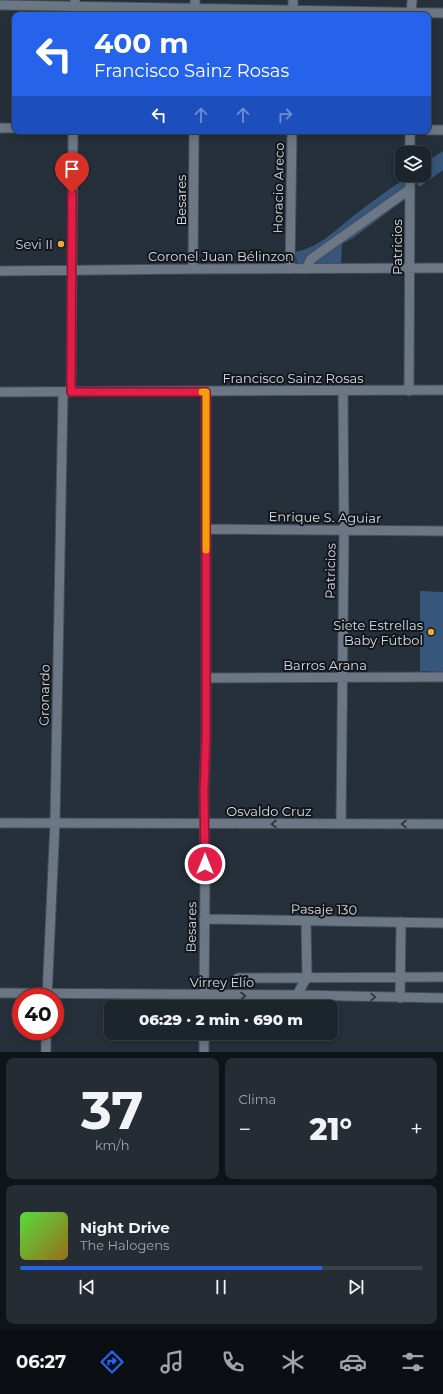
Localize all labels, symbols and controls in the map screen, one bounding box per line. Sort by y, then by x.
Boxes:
text: 400 m [94,26,189,60]
icon: left [28,28,80,80]
text: Francisco Sainz Rosas [94,60,289,82]
icon: left [148,104,170,126]
icon: ahead [190,104,212,126]
icon: ahead [232,104,254,126]
icon: right [274,104,296,126]
street label: Horacio Areco [269,142,287,234]
map controls [395,146,431,182]
button: layers [395,146,431,182]
pin [55,152,89,193]
icon: arrive [61,158,83,180]
street label: Besares [173,175,189,225]
street label: Patricios [389,219,405,275]
place label: Sevi II [15,236,53,252]
marker: Sevi II [56,239,66,249]
street label: Coronel Juan Bélinzon [148,248,294,264]
street label: Francisco Sainz Rosas [223,370,363,386]
street label: Enrique S. Aguiar [269,508,381,526]
street label: Patricios [322,543,338,599]
place label: Siete Estrellas Baby Fútbol [333,617,423,648]
marker: Siete Estrellas Baby Fútbol [426,627,436,637]
street label: Barros Arana [283,657,367,673]
street label: Gronardo [35,664,53,726]
street label: Osvaldo Cruz [226,803,312,819]
one-way arrow [271,820,277,828]
one-way arrow [401,820,407,828]
position arrow [184,843,226,885]
street label: Pasaje 130 [291,900,357,918]
street label: Besares [183,901,199,953]
street label: Virrey Elío [190,974,254,990]
speed limit sign: 40 [12,988,64,1040]
one-way arrow [240,992,246,1000]
one-way arrow [370,993,376,1001]
text: 06:29 · 2 min · 690 m [139,1010,303,1029]
text: 37 [81,1079,144,1142]
text: Clima [239,1091,276,1107]
text: 21° [309,1111,352,1148]
text: − [239,1116,251,1143]
text: + [410,1116,423,1143]
text: km/h [95,1137,130,1153]
text: Night Drive [80,1218,170,1237]
text: The Halogens [80,1237,169,1253]
icon: previous [76,1276,98,1298]
icon: pause [210,1276,232,1298]
icon: next [345,1276,367,1298]
icon: directions [98,1348,126,1376]
icon: music [158,1348,186,1376]
icon: phone [219,1348,247,1376]
icon: climate [279,1348,307,1376]
icon: car [339,1348,367,1376]
icon: filters [399,1348,427,1376]
text: 06:27 [16,1351,66,1373]

